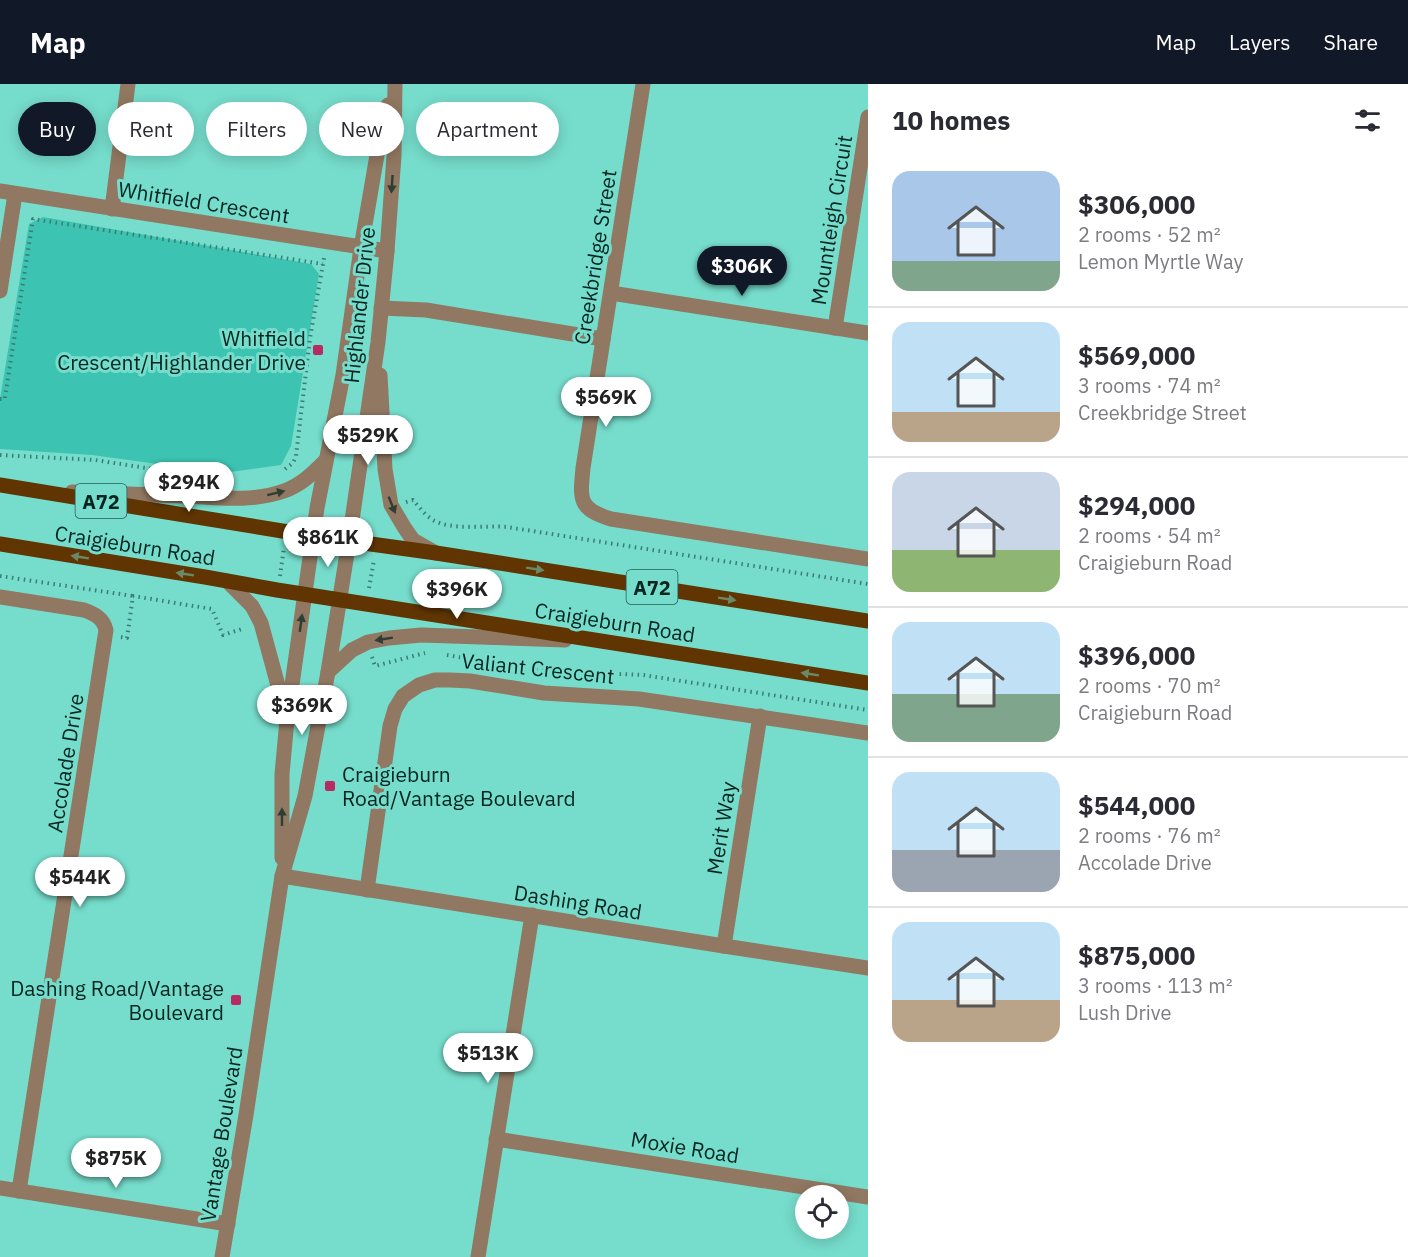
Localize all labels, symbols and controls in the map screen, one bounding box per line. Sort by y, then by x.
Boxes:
text: Map [30,24,86,61]
text: Map [1156,28,1196,56]
text: Layers [1229,28,1291,56]
text: Share [1324,28,1378,56]
chip: Buy [18,102,96,156]
chip: Rent [108,102,194,156]
chip: Filters [206,102,307,156]
chip: New [319,102,404,156]
chip: Apartment [416,102,559,156]
text: 10 homes [892,103,1010,137]
icon: filters [1351,104,1384,137]
street label: Mountleigh Circuit [804,133,858,307]
street label: Creekbridge Street [567,167,623,347]
street label: Whitfield Crescent [116,175,292,229]
one-way arrow [387,175,397,194]
text: $306,000 [1078,187,1195,221]
icon: home [940,195,1012,267]
text: 2 rooms · 52 m² [1078,221,1221,248]
street label: Highlander Drive [337,225,381,385]
pin: $306K [700,246,784,297]
text: Lemon Myrtle Way [1078,248,1244,275]
text: $306K [711,252,773,279]
place label: Whitfield Crescent/Highlander Drive [57,324,306,376]
text: $569,000 [1078,338,1195,372]
marker: Whitfield Crescent/Highlander Drive [311,343,325,357]
icon: home [940,346,1012,418]
text: 3 rooms · 74 m² [1078,372,1221,399]
pin: $569K [564,377,648,428]
text: $569K [575,383,637,410]
text: Creekbridge Street [1078,399,1247,426]
pin: $529K [326,415,410,466]
text: $529K [337,421,399,448]
pin: $294K [147,462,231,513]
text: $294K [158,468,220,495]
road number: A72 [76,484,126,518]
one-way arrow [267,487,285,497]
text: $294,000 [1078,488,1195,522]
one-way arrow [388,496,398,514]
icon: home [940,496,1012,568]
pin: $861K [286,517,370,568]
street label: Craigieburn Road [53,519,217,571]
text: 2 rooms · 54 m² [1078,522,1221,549]
text: $861K [297,523,359,550]
text: Craigieburn Road [1078,549,1232,576]
one-way arrow [71,552,90,561]
one-way arrow [526,564,545,573]
one-way arrow [175,569,194,578]
pin: $396K [415,569,499,620]
road number: A72 [626,570,678,604]
text: $396K [426,575,488,602]
one-way arrow [718,595,737,604]
street label: Craigieburn Road [533,596,697,648]
one-way arrow [296,614,305,633]
one-way arrow [374,635,393,644]
text: $396,000 [1078,638,1195,672]
street label: Valiant Crescent [460,646,616,690]
icon: home [940,646,1012,718]
one-way arrow [801,669,820,678]
text: 2 rooms · 70 m² [1078,672,1221,699]
pin: $369K [260,685,344,736]
street label: Accolade Drive [40,691,90,835]
text: $369K [271,691,333,718]
text: Craigieburn Road [1078,699,1232,726]
place label: Craigieburn Road/Vantage Boulevard [342,760,576,812]
marker: Craigieburn Road/Vantage Boulevard [323,779,337,793]
street label: Merit Way [700,779,742,877]
text: $544,000 [1078,788,1195,822]
icon: home [940,796,1012,868]
one-way arrow [277,808,287,827]
text: 2 rooms · 76 m² [1078,822,1221,849]
text: Accolade Drive [1078,849,1212,876]
pin: $544K [38,857,122,908]
text: $544K [49,863,111,890]
street label: Dashing Road [512,878,644,926]
text: $875,000 [1078,938,1195,972]
icon: home [940,946,1012,1018]
text: 3 rooms · 113 m² [1078,972,1233,999]
place label: Dashing Road/Vantage Boulevard [10,974,224,1026]
marker: Dashing Road/Vantage Boulevard [229,993,243,1007]
text: Lush Drive [1078,999,1171,1026]
pin: $513K [446,1033,530,1084]
text: $513K [457,1039,519,1066]
street label: Vantage Boulevard [193,1044,249,1224]
street label: Moxie Road [629,1125,741,1169]
pin: $875K [74,1138,158,1189]
text: $875K [85,1144,147,1171]
map controls [795,1185,849,1239]
button: locate [795,1185,849,1239]

